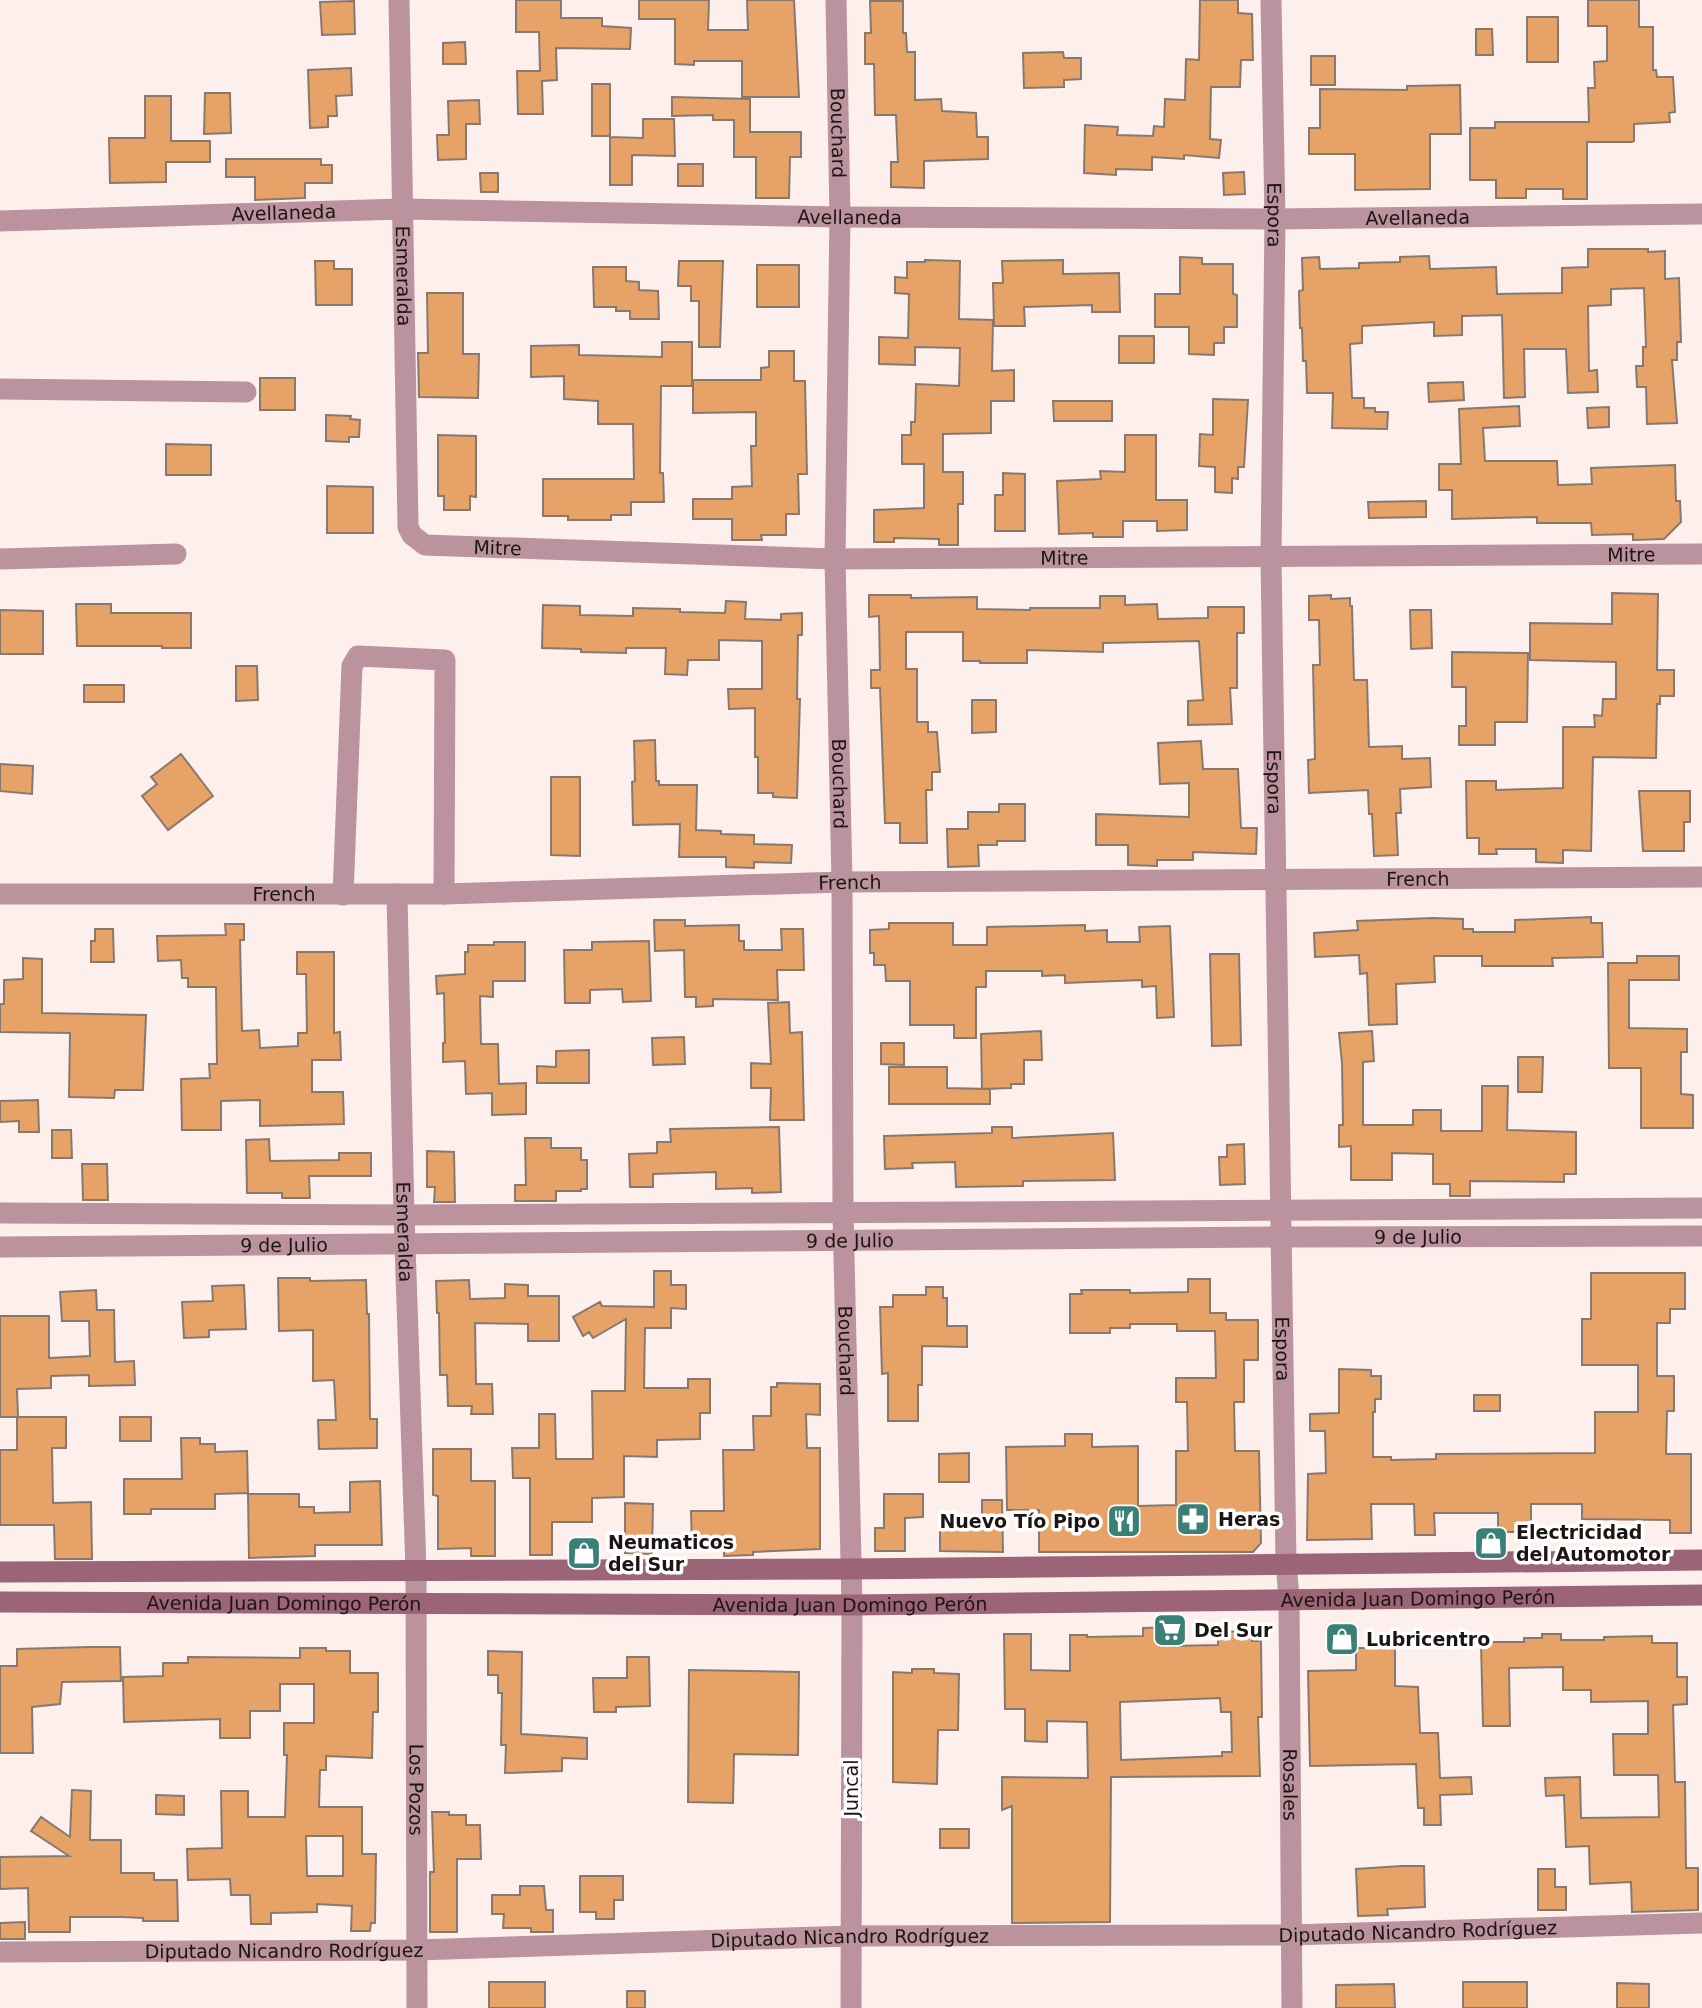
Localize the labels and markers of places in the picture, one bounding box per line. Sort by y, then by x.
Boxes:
pharmacy icon: Heras [1174,1500,1212,1538]
restaurant icon: Nuevo Tío Pipo [1105,1502,1143,1540]
place label: Heras [1218,1508,1280,1530]
place label: Nuevo Tío Pipo [939,1510,1100,1532]
place label: Electricidad del Automotor [1516,1521,1671,1565]
shop icon: Electricidad del Automotor [1472,1524,1510,1562]
place label: Neumaticos del Sur [608,1531,734,1575]
shop icon: Neumaticos del Sur [565,1534,603,1572]
supermarket icon: Del Sur [1151,1611,1189,1649]
place label: Del Sur [1194,1619,1273,1641]
shop icon: Lubricentro [1323,1620,1361,1658]
place label: Lubricentro [1366,1628,1490,1650]

